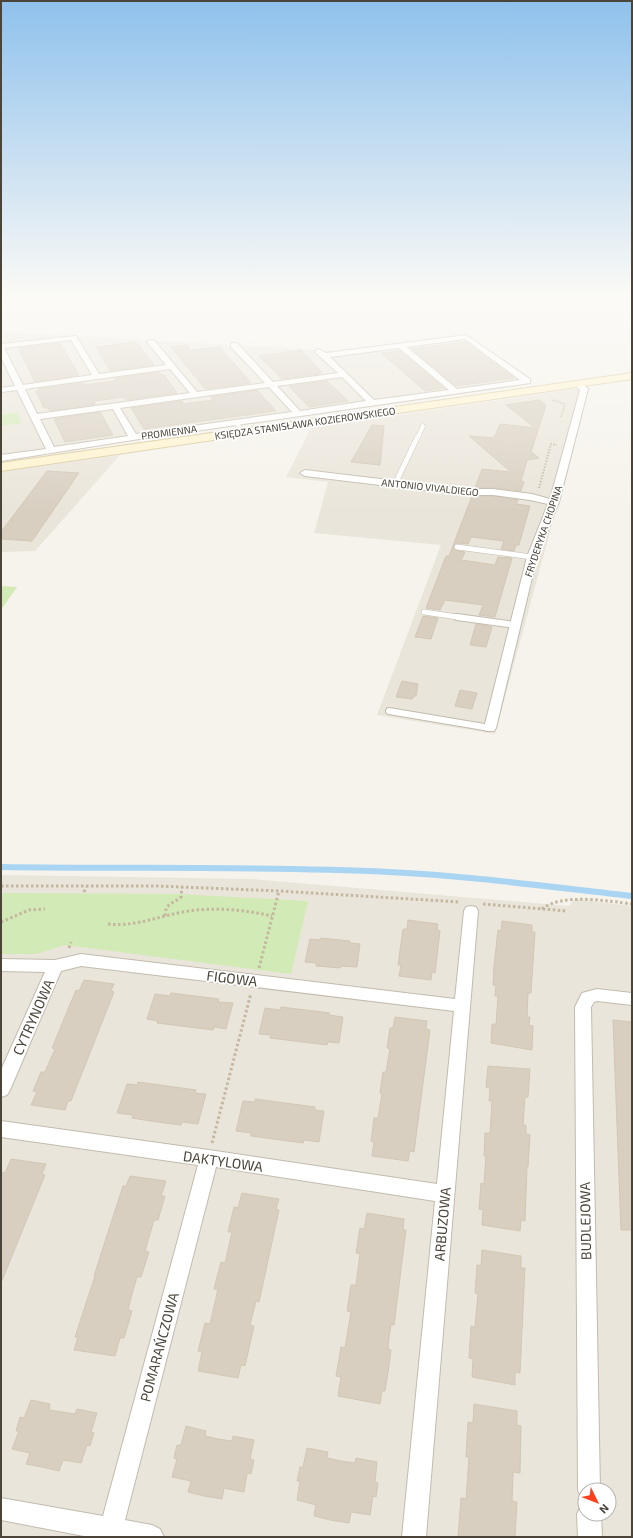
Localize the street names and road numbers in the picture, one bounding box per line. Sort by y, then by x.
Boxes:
street label: KSIĘDZA STANISŁAWA KOZIEROWSKIEGO [214,404,396,442]
street label: PROMIENNA [140,422,198,442]
street label: ANTONIO VIVALDIEGO [381,476,479,498]
street label: FRYDERYKA CHOPINA [522,483,565,578]
street label: FIGOWA [206,966,259,990]
street label: CYTRYNOWA [9,976,57,1058]
street label: DAKTYLOWA [182,1147,264,1175]
street label: BUDLEJOWA [576,1182,594,1260]
street label: ARBUZOWA [430,1186,454,1262]
street label: POMARAŃCZOWA [136,1290,182,1404]

